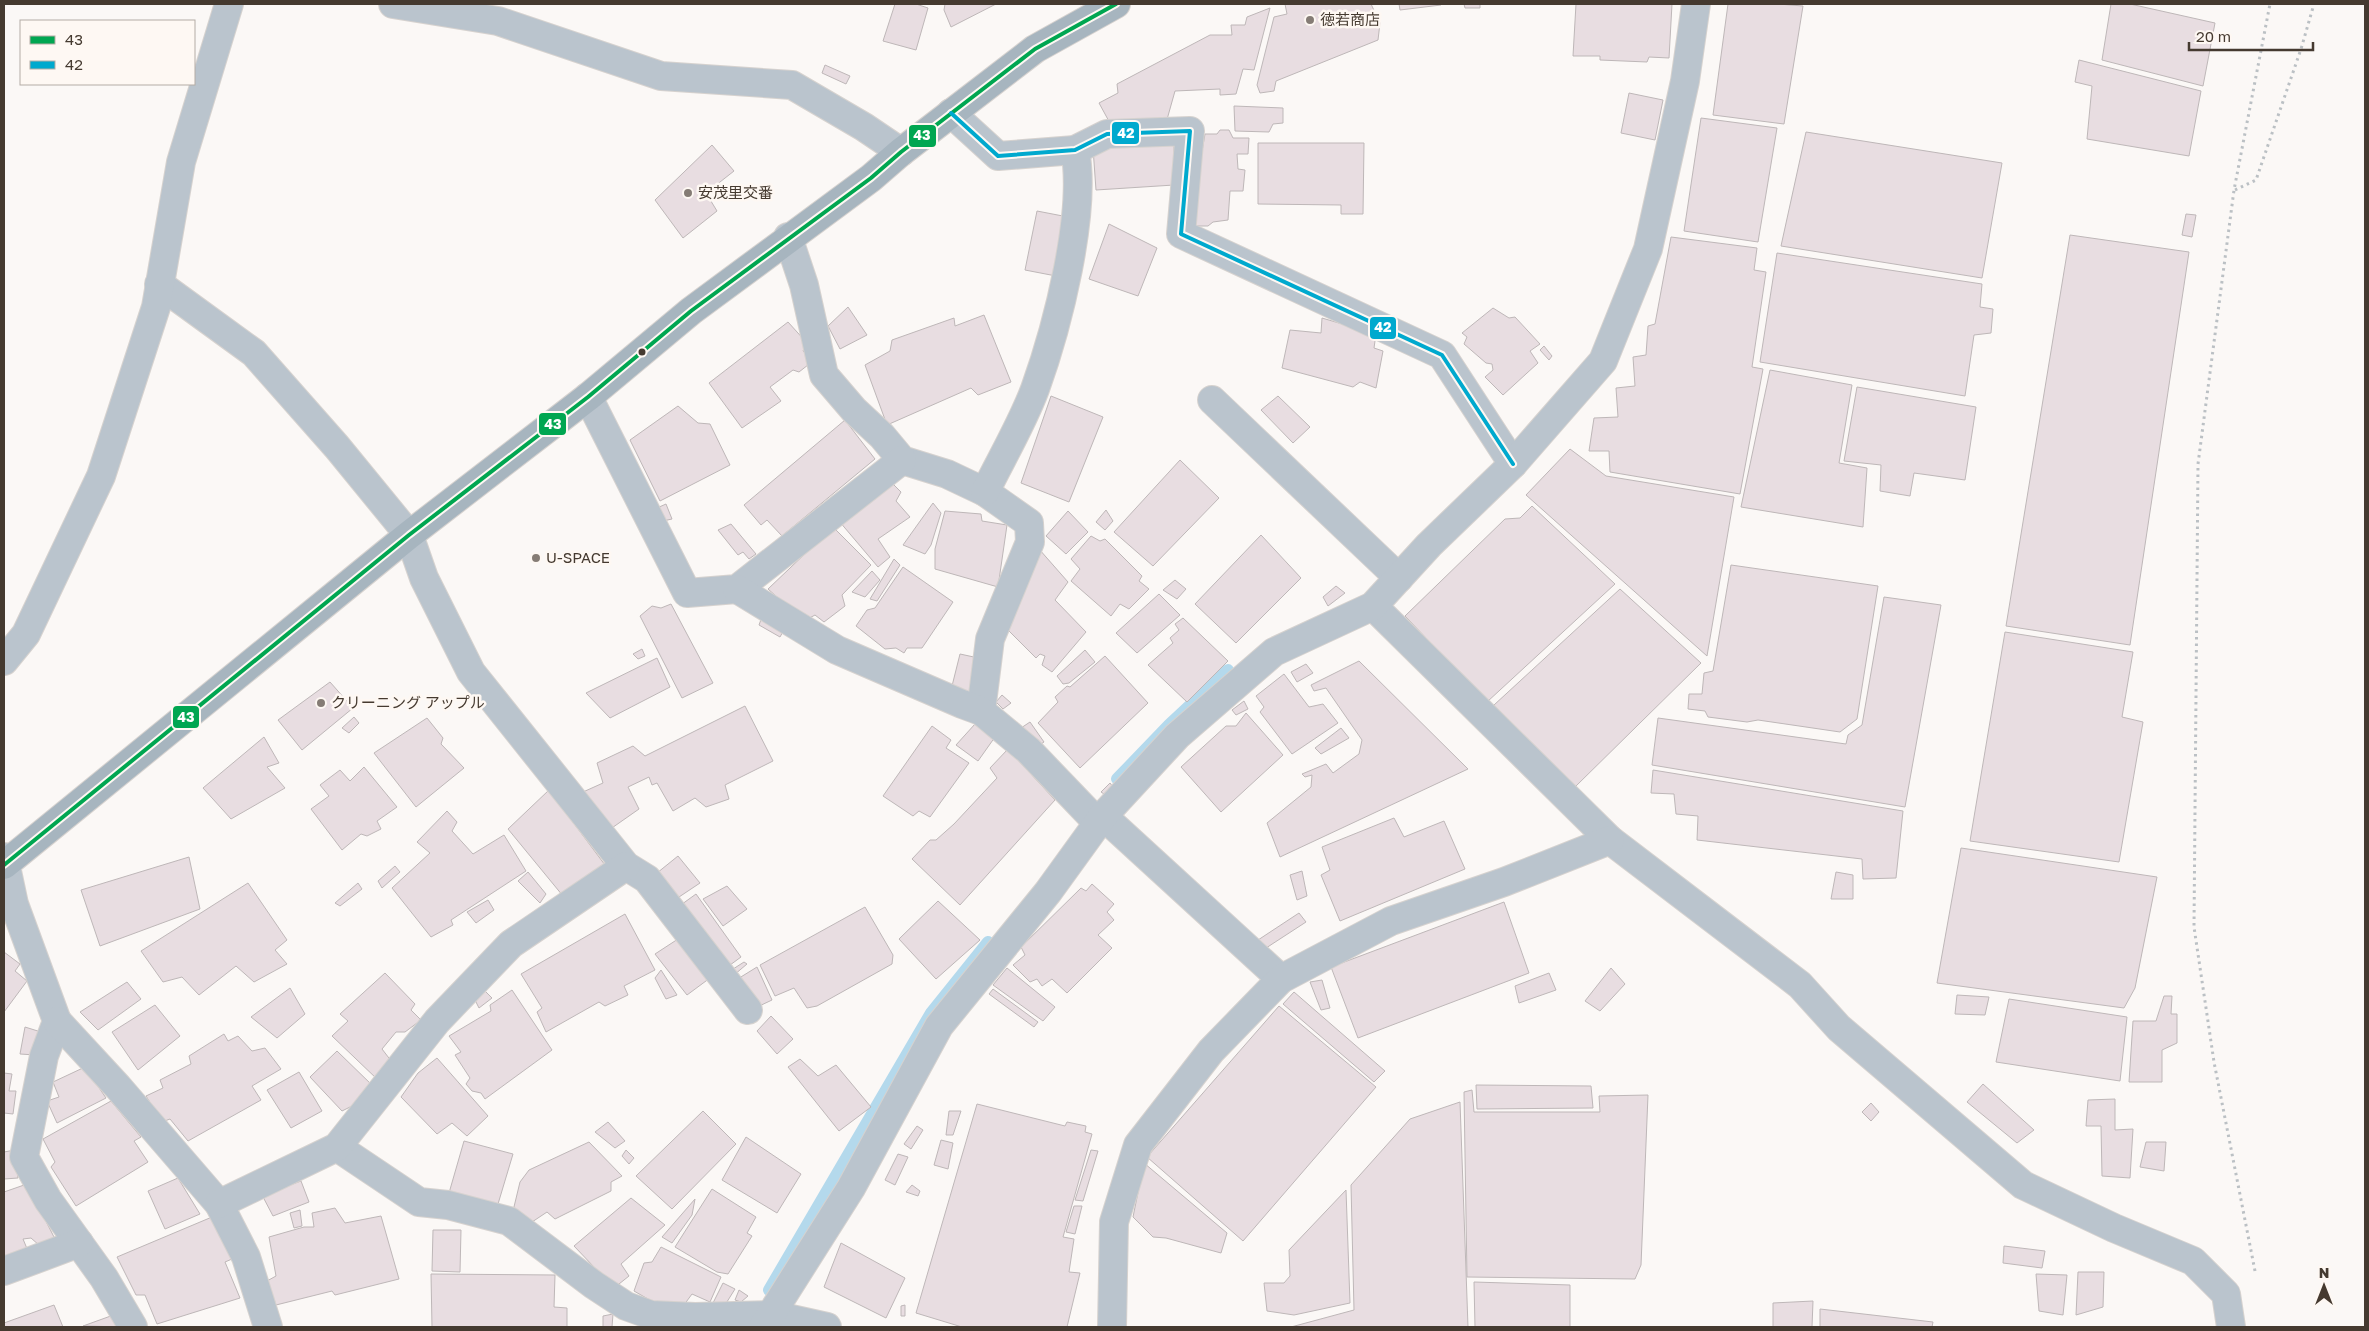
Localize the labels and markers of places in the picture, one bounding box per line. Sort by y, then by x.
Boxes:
place label: 徳若商店 [1320,10,1380,28]
marker: 徳若商店 [1304,14,1316,26]
place label: 安茂里交番 [698,183,773,201]
marker: 安茂里交番 [682,187,694,199]
unlabelled marker [637,347,647,357]
place label: U-SPACE [546,548,610,566]
marker: U-SPACE [530,552,542,564]
place label: クリーニング アップル [331,693,485,711]
marker: クリーニング アップル [315,697,327,709]

